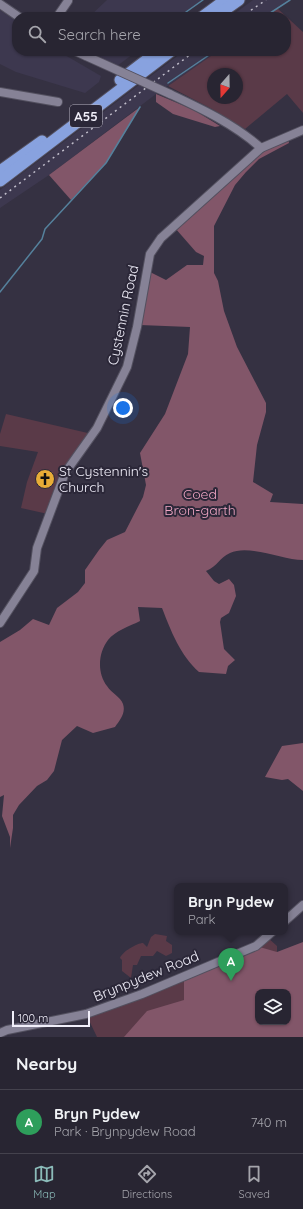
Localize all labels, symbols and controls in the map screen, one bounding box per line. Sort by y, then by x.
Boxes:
search box [12,12,291,56]
icon: search [26,23,48,45]
text: Search here [58,25,141,44]
north arrow [207,68,243,104]
road number: A55 [70,105,102,127]
street label: Cystennin Road [104,263,142,367]
your location [113,398,133,418]
place label: St Cystennin's Church [59,462,148,496]
church icon: St Cystennin's Church [34,468,56,490]
park label: Coed Bron-garth [164,485,236,519]
popup [174,883,288,935]
text: Bryn Pydew [188,892,274,911]
text: Park [188,911,216,927]
street label: Brynpydew Road [91,947,201,1005]
pin: A [218,948,244,981]
map controls [255,989,291,1025]
button: layers [255,989,291,1025]
scale bar [12,1009,90,1028]
text: 100 m [18,1011,48,1025]
text: Nearby [16,1053,77,1074]
text: Bryn Pydew [54,1104,140,1123]
text: A [25,1114,33,1130]
text: 740 m [251,1114,287,1130]
text: Park · Brynpydew Road [54,1123,196,1139]
tab: Map [33,1163,56,1201]
tab: Directions [122,1163,172,1201]
tab: Saved [238,1163,270,1201]

